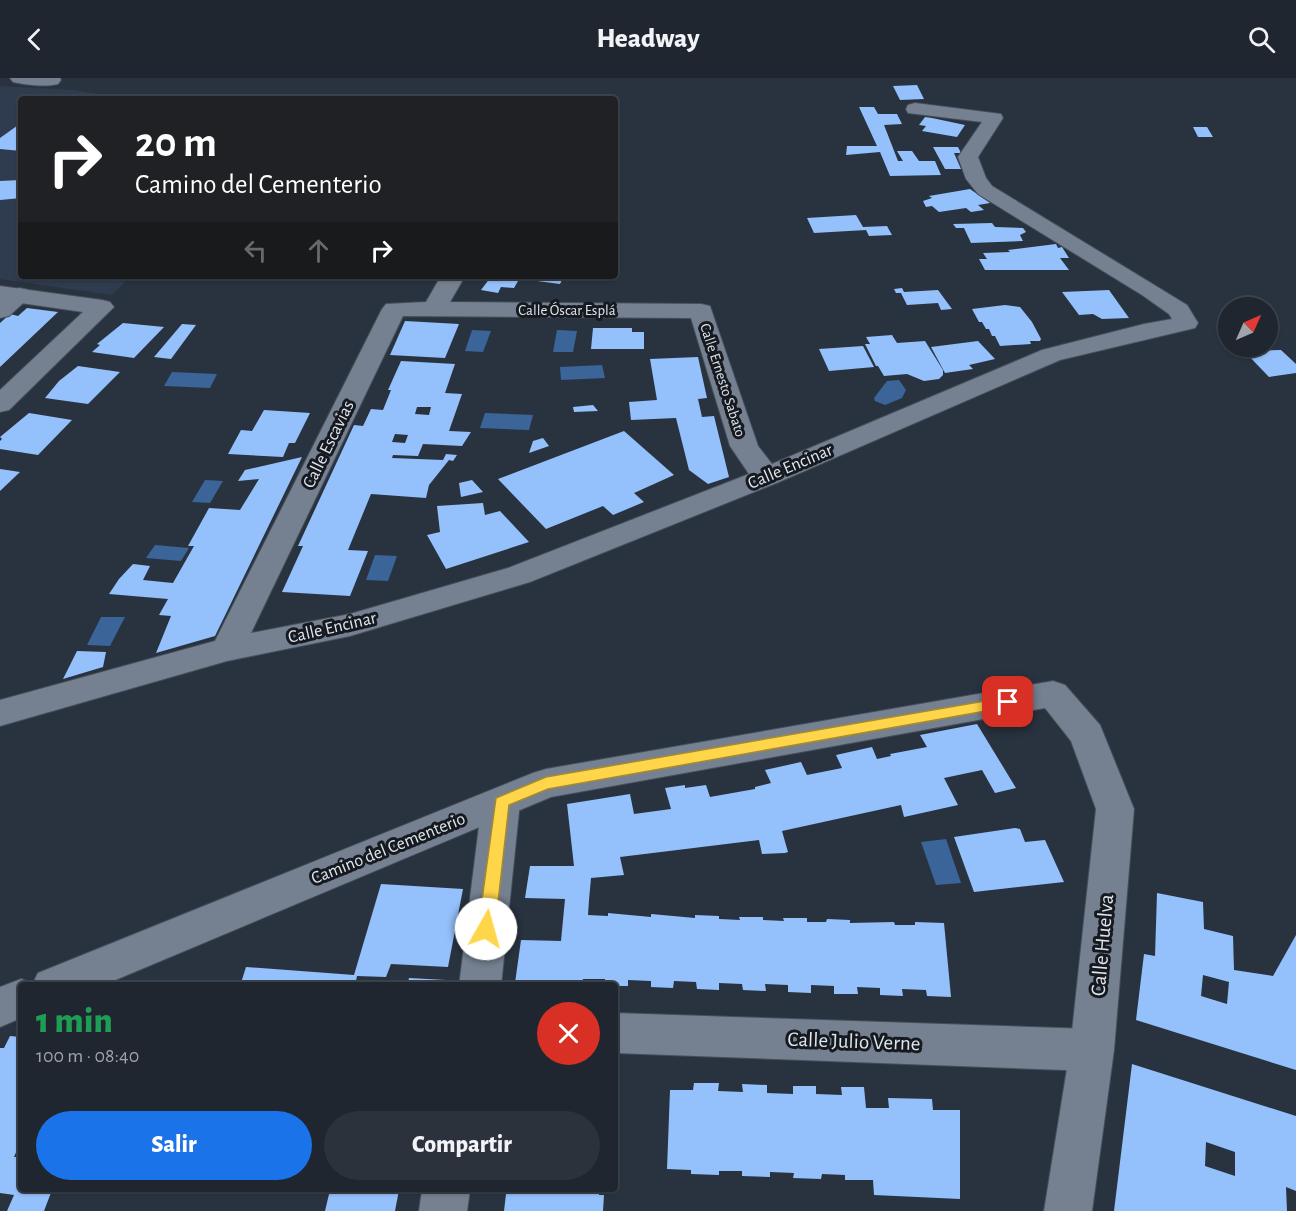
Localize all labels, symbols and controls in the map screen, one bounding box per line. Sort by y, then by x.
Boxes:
icon: back [18,23,51,56]
icon: search [1245,23,1278,56]
text: Headway [596,25,700,52]
icon: right [36,120,114,198]
text: 20 m [135,122,217,164]
text: Camino del Cementerio [135,171,382,198]
icon: left [239,234,272,267]
icon: ahead [302,234,335,267]
icon: right [365,234,398,267]
north arrow [1218,297,1278,357]
map controls [1218,297,1278,357]
street label: Calle Óscar Esplá [518,301,616,318]
street label: Calle Ernesto Sabato [697,322,748,439]
street label: Calle Escavias [300,398,358,491]
street label: Calle Encinar [745,441,836,493]
street label: Calle Encinar [286,609,378,647]
pin [982,676,1033,727]
icon: arrive [991,685,1024,718]
street label: Camino del Cementerio [309,810,468,888]
street label: Calle Huelva [1088,893,1117,997]
position arrow [454,897,518,961]
button: close [537,1002,600,1065]
text: 1 min [36,1003,113,1039]
street label: Calle Julio Verne [787,1029,921,1054]
text: 100 m · 08:40 [36,1046,139,1066]
button: Salir [36,1111,312,1180]
button: Compartir [324,1111,600,1180]

